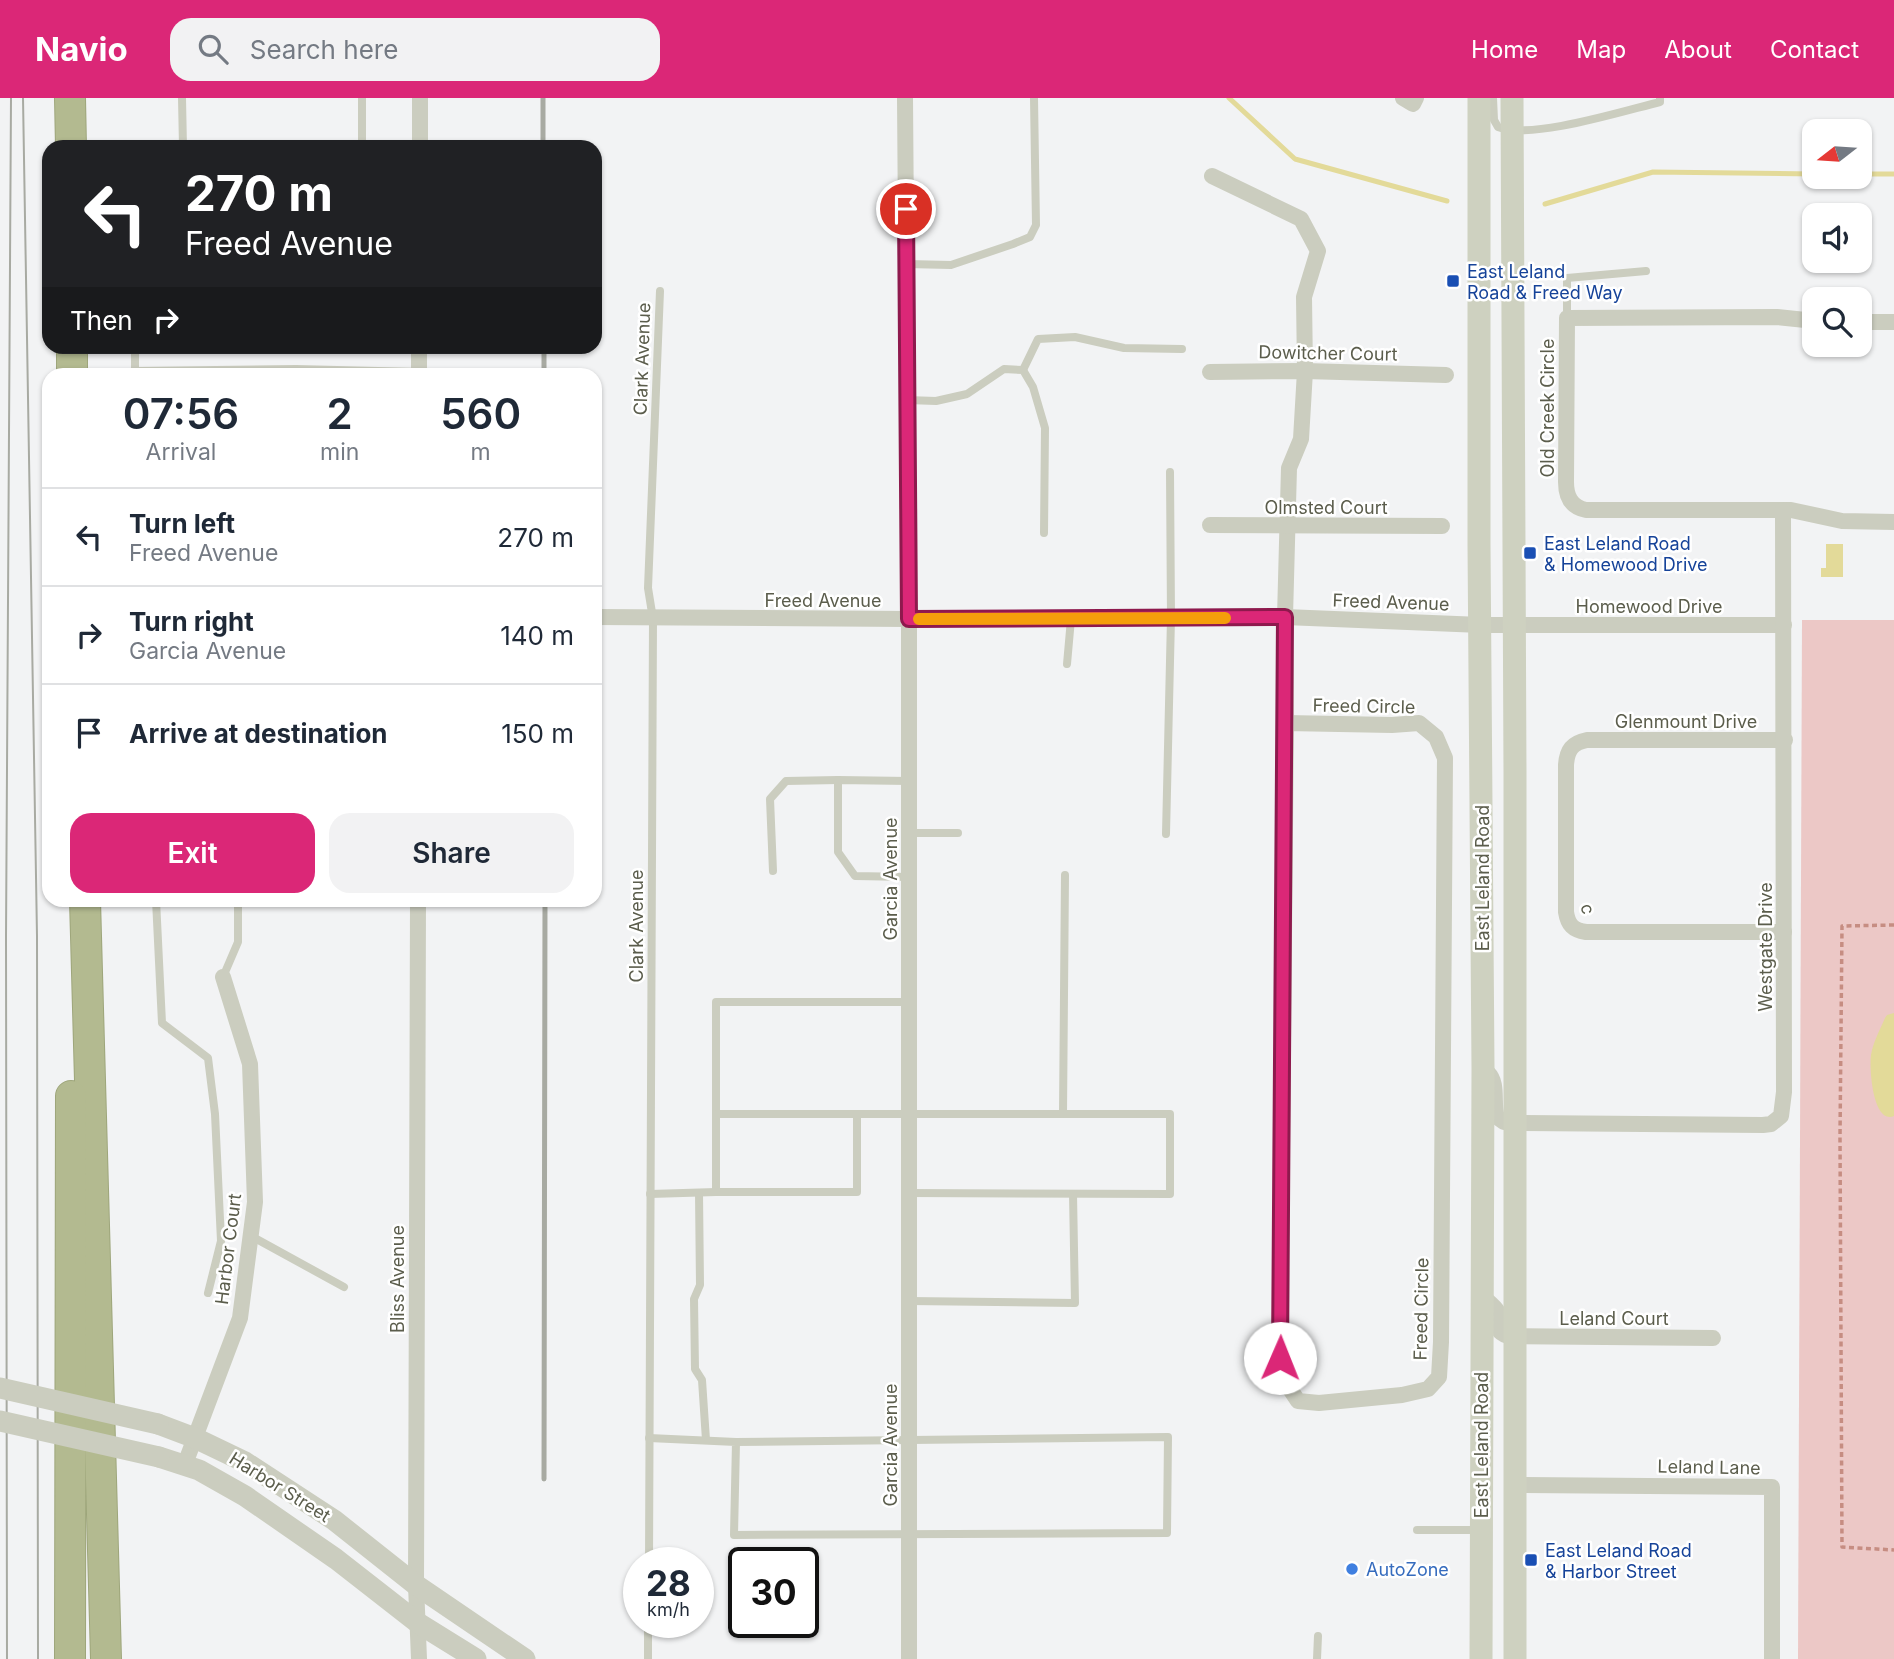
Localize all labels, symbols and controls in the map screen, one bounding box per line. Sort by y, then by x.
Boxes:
search box [170,18,660,81]
text: Navio [35,29,128,69]
icon: search [194,30,232,68]
text: Search here [250,34,398,65]
text: Home [1471,35,1538,64]
text: Map [1576,35,1626,64]
text: About [1664,35,1732,64]
text: Contact [1770,35,1859,64]
north arrow [1802,119,1872,189]
map controls [1802,119,1872,357]
text: 270 m [185,164,333,223]
icon: left [70,168,161,259]
pin [876,179,936,239]
icon: arrive [887,190,925,228]
button: sound [1802,203,1872,273]
text: Freed Avenue [185,224,393,263]
place label: East Leland Road & Freed Way [1467,261,1623,303]
marker: East Leland Road & Freed Way [1445,273,1461,289]
button: search [1802,287,1872,357]
icon: right [147,301,185,339]
street label: Clark Avenue [630,302,654,416]
text: Then [70,305,133,336]
street label: Old Creek Circle [1537,339,1558,477]
street label: Dowitcher Court [1258,341,1398,365]
text: 07:56 [123,388,239,439]
text: 2 [327,388,353,439]
text: 560 [440,388,521,439]
text: Arrival [146,438,216,466]
text: min [320,438,359,466]
text: m [471,438,491,466]
street label: Olmsted Court [1264,497,1388,518]
text: Turn left [129,508,235,539]
icon: left [70,518,108,556]
text: 270 m [497,522,574,553]
place label: East Leland Road & Homewood Drive [1544,533,1708,575]
text: Freed Avenue [129,539,278,567]
marker: East Leland Road & Homewood Drive [1522,545,1538,561]
street label: Freed Avenue [1332,589,1450,615]
street label: Freed Avenue [765,590,881,611]
street label: Homewood Drive [1576,596,1722,617]
text: Turn right [129,606,254,637]
icon: right [70,616,108,654]
text: 140 m [500,620,574,651]
text: Garcia Avenue [129,637,286,665]
street label: Freed Circle [1312,695,1416,717]
street label: Glenmount Drive [1615,711,1757,732]
icon: arrive [70,714,108,752]
text: Arrive at destination [129,718,388,749]
text: 150 m [501,718,574,749]
street label: East Leland Road [1472,805,1493,951]
button: Exit [70,813,315,893]
button: Share [329,813,574,893]
street label: Garcia Avenue [880,817,901,941]
street label: Clark Avenue [626,870,647,982]
street label: Westgate Drive [1755,882,1776,1012]
street label: c [1577,902,1599,916]
street label: Harbor Court [211,1192,245,1306]
street label: Bliss Avenue [387,1225,408,1333]
street label: Freed Circle [1410,1257,1432,1361]
street label: Leland Court [1559,1308,1669,1329]
position arrow [1243,1321,1317,1395]
street label: East Leland Road [1471,1372,1492,1518]
street label: Garcia Avenue [880,1383,901,1507]
street label: Harbor Street [226,1448,334,1526]
street label: Leland Lane [1657,1456,1761,1478]
place label: East Leland Road & Harbor Street [1545,1540,1692,1582]
speed limit sign: 30 [728,1547,819,1638]
marker: East Leland Road & Harbor Street [1523,1552,1539,1568]
place label: AutoZone [1366,1559,1449,1580]
marker: AutoZone [1344,1561,1360,1577]
text: 28 [646,1562,691,1604]
text: km/h [647,1599,690,1620]

